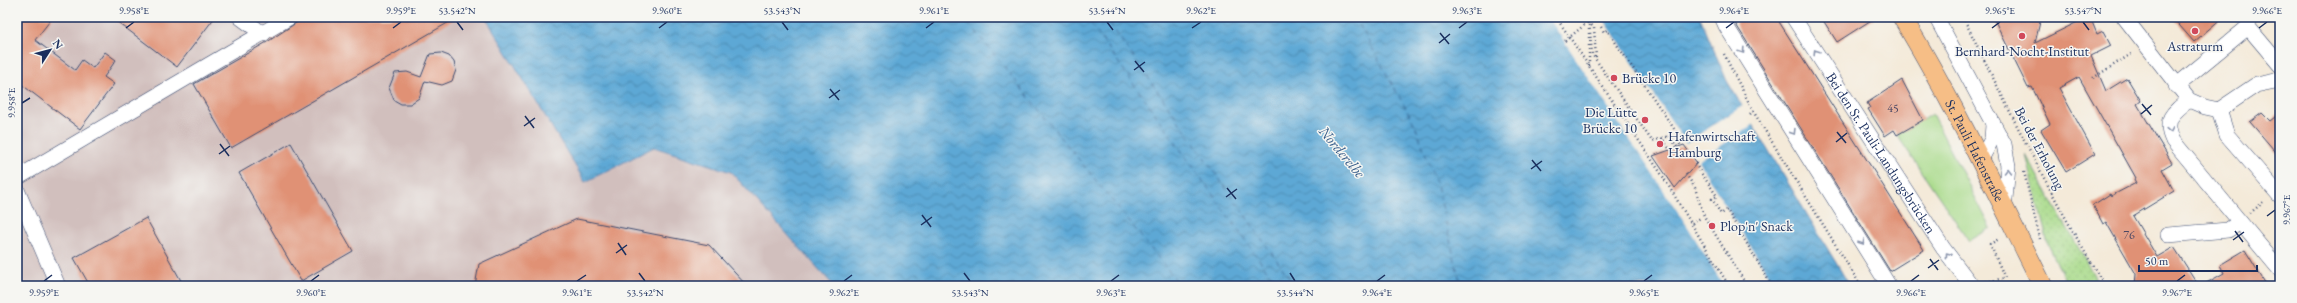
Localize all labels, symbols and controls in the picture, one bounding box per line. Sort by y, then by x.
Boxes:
text: 9.958°E [119,4,149,17]
text: 9.959°E [386,4,416,17]
text: 53.542°N [438,4,476,17]
text: 9.960°E [652,4,682,17]
text: 53.543°N [763,4,801,17]
text: 9.961°E [919,4,949,17]
text: 53.544°N [1088,4,1126,17]
text: 9.962°E [1186,4,1216,17]
text: 9.963°E [1452,4,1482,17]
text: 9.964°E [1719,4,1749,17]
text: 9.965°E [1985,4,2015,17]
text: 53.547°N [2064,4,2102,17]
text: 9.966°E [2252,4,2282,17]
marker: Astraturm [2190,26,2200,36]
north arrow [30,30,70,70]
marker: Bernhard-Nocht-Institut [2017,31,2027,41]
text: N [50,36,66,52]
place label: Astraturm [2166,37,2223,55]
place label: Bernhard-Nocht-Institut [1955,42,2090,60]
one-way arrow [1737,47,1744,54]
one-way arrow [1813,49,1821,56]
place label: Brücke 10 [1622,69,1677,87]
street label: Bei den St. Pauli-Landungsbrücken [1822,69,1940,237]
marker: Brücke 10 [1609,73,1619,83]
text: 9.958°E [5,88,18,118]
street label: St. Pauli Hafenstraße [1941,96,2009,205]
house number: 45 [1887,100,1899,116]
place label: Die Lütte Brücke 10 [1583,103,1638,137]
street label: Bei der Erholung [2011,104,2070,193]
marker: Die Lütte Brücke 10 [1640,115,1650,125]
water label: Norderelbe [1314,121,1370,182]
place label: Hafenwirtschaft Hamburg [1668,127,1756,161]
one-way arrow [2165,127,2173,133]
one-way arrow [1789,128,1796,135]
marker: Hafenwirtschaft Hamburg [1655,139,1665,149]
one-way arrow [2004,168,2012,174]
text: 9.967°E [2280,195,2293,225]
place label: Plop'n' Snack [1720,217,1793,235]
marker: Plop'n' Snack [1707,221,1717,231]
house number: 76 [2123,227,2135,243]
one-way arrow [1857,238,1864,245]
scale bar [2139,247,2257,273]
one-way arrow [1946,252,1953,259]
text: 50 m [2145,253,2169,269]
text: 9.959°E [29,286,59,299]
text: 9.960°E [296,286,326,299]
text: 9.961°E [562,286,592,299]
text: 53.542°N [626,286,664,299]
text: 9.962°E [829,286,859,299]
text: 53.543°N [951,286,989,299]
text: 9.963°E [1096,286,1126,299]
text: 53.544°N [1276,286,1314,299]
text: 9.964°E [1362,286,1392,299]
text: 9.965°E [1629,286,1659,299]
text: 9.966°E [1896,286,1926,299]
text: 9.967°E [2162,286,2192,299]

